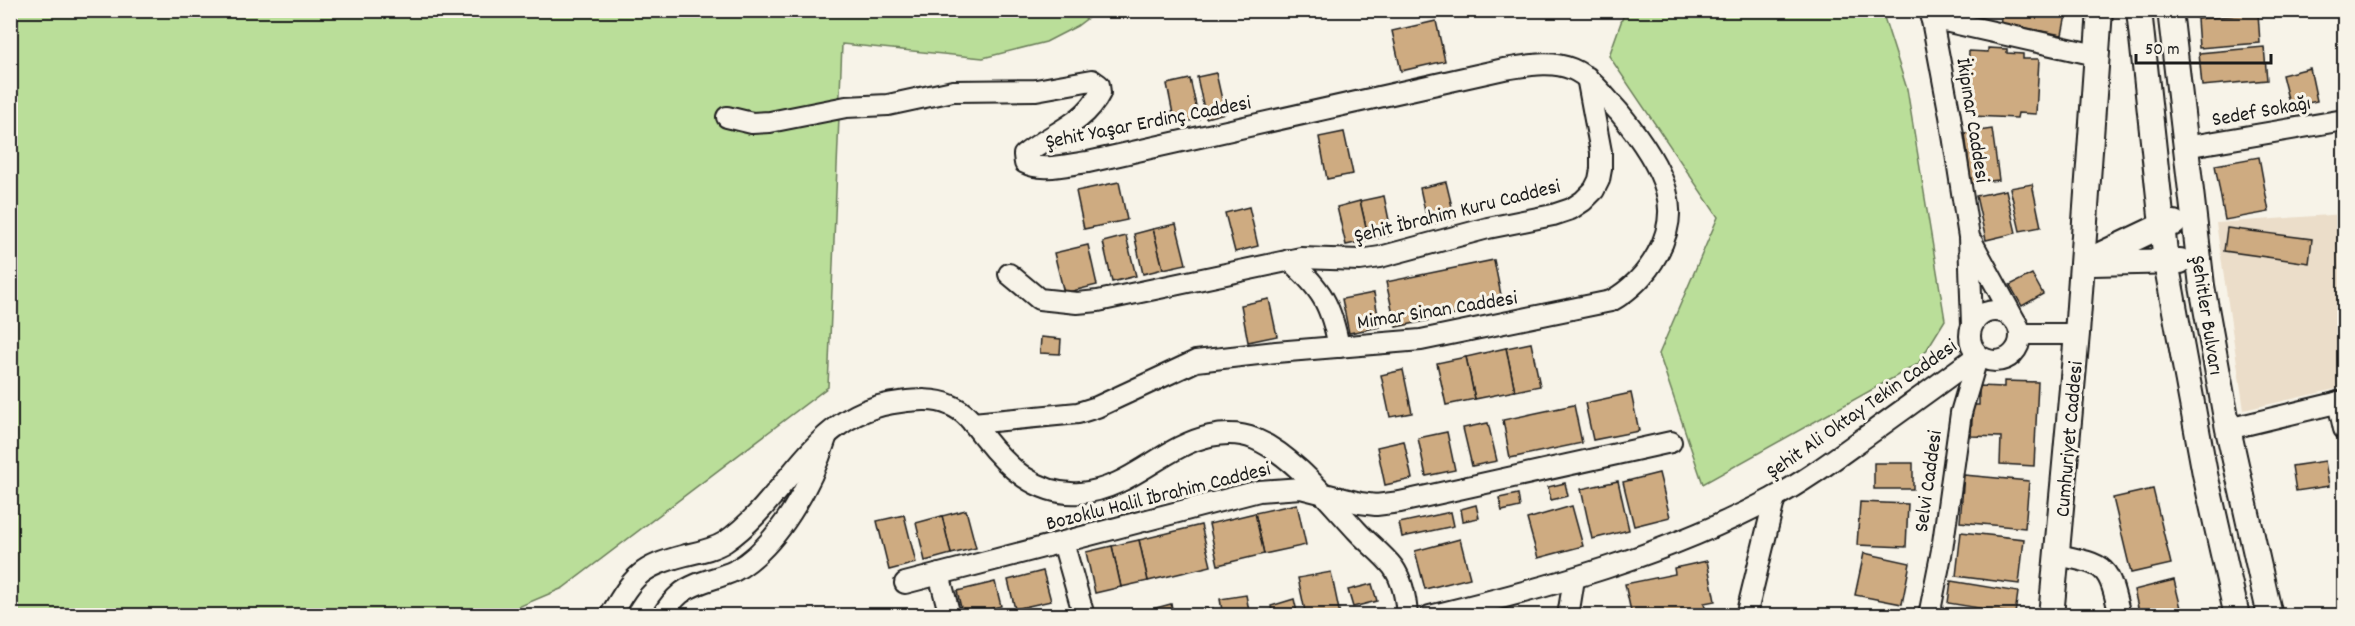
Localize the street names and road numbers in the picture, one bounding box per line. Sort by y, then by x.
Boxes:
street label: İkipınar Caddesi [1946,56,1996,185]
street label: Şehit Yaşar Erdinç Caddesi [1043,89,1254,159]
street label: Sedef Sokağı [2210,90,2313,136]
street label: Şehit İbrahim Kuru Caddesi [1352,173,1564,253]
street label: Şehitler Bulvarı [2181,254,2229,377]
street label: Mimar Sinan Caddesi [1355,284,1520,339]
street label: Şehit Ali Oktay Tekin Caddesi [1761,333,1964,488]
street label: Cumhuriyet Caddesi [2049,360,2093,518]
street label: Selvi Caddesi [1908,428,1952,534]
street label: Bozoklu Halil İbrahim Caddesi [1043,455,1274,540]

